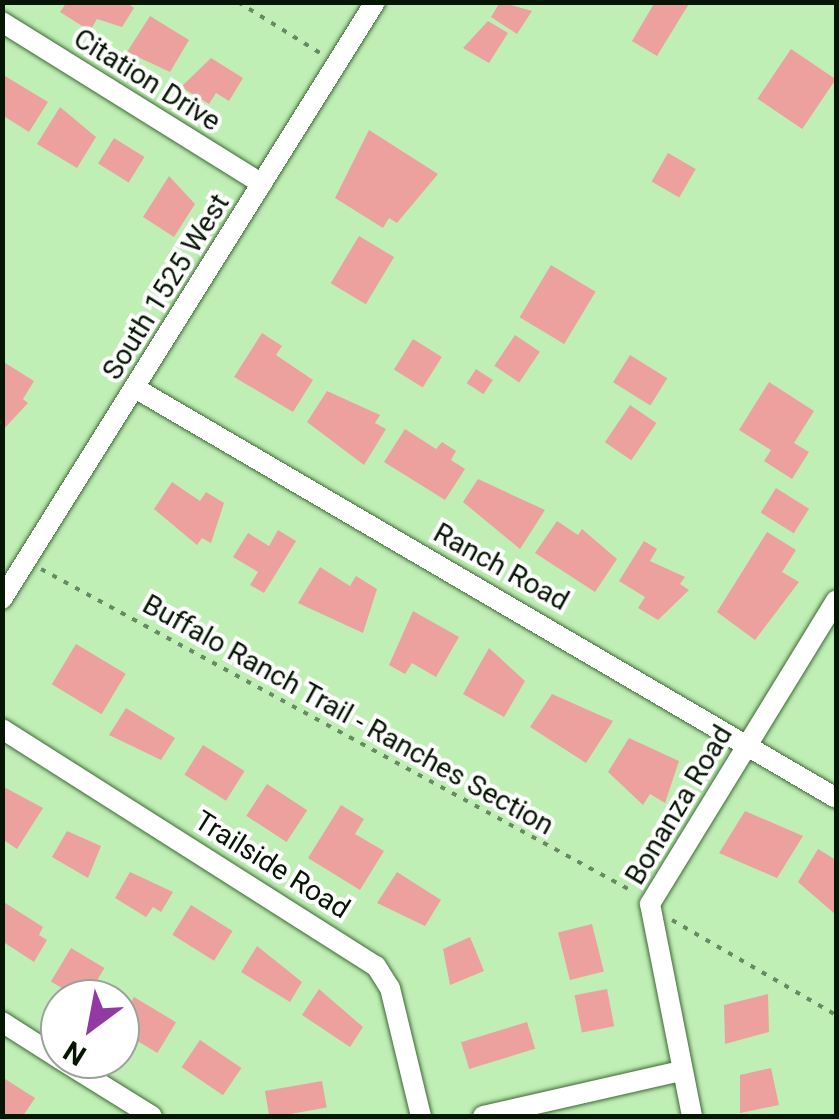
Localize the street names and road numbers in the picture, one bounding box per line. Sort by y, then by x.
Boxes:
street label: Citation Drive [67,22,227,138]
street label: South 1525 West [95,188,237,386]
street label: Ranch Road [428,516,574,618]
street label: Buffalo Ranch Trail - Ranches Section [136,588,560,842]
street label: Bonanza Road [618,719,740,891]
street label: Trailside Road [188,804,356,926]

